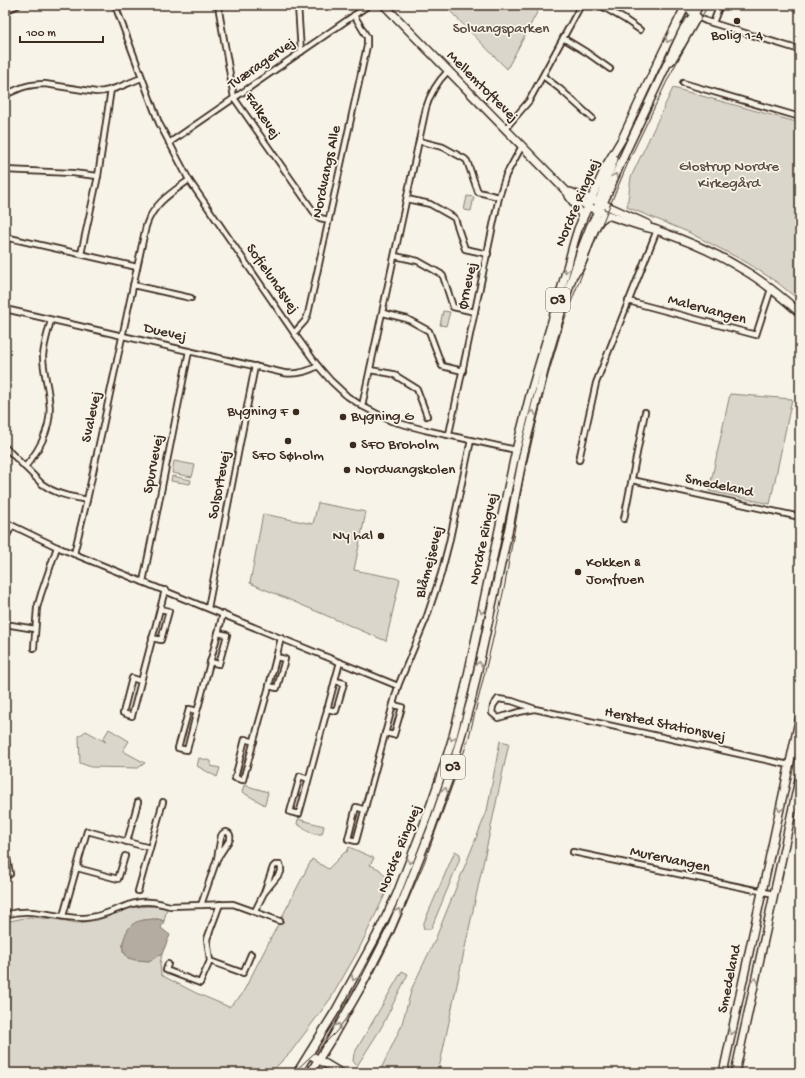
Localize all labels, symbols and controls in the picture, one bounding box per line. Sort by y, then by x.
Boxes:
marker: Bolig 1-4 [732,16,742,26]
scale bar [20,18,103,44]
park label: Solvangsparken [453,20,549,38]
text: 100 m [25,27,56,41]
place label: Bolig 1-4 [710,27,763,45]
street label: Tværagervej [224,34,299,94]
one-way arrow [665,36,673,43]
street label: Mellemtoftevej [442,47,522,127]
street label: Falkevej [239,88,284,143]
street label: Nordvangs Alle [308,124,346,220]
street label: Nordre Ringvej [551,156,605,250]
park label: Glostrup Nordre Kirkegård [679,158,779,193]
one-way arrow [611,173,619,180]
street label: Sofielundsvej [241,241,303,317]
street label: Ørnevej [454,261,482,311]
one-way arrow [563,267,571,273]
road number: O3 [546,288,570,312]
street label: Malervangen [666,291,748,329]
street label: Duevej [141,319,188,347]
street label: Svalevej [78,390,106,444]
place label: Bygning F [226,403,289,421]
marker: Bygning F [291,407,301,417]
place label: Bygning G [350,408,414,426]
one-way arrow [528,410,536,417]
marker: Bygning G [338,412,348,422]
street label: Spurvevej [139,433,169,495]
marker: SFO Søholm [283,436,293,446]
place label: SFO Broholm [361,436,439,454]
marker: SFO Broholm [348,440,358,450]
place label: SFO Søholm [252,447,324,465]
street label: Solsortevej [205,449,235,521]
place label: Nordvangskolen [355,461,455,479]
marker: Nordvangskolen [342,465,352,475]
street label: Smedeland [683,470,756,502]
street label: Nordre Ringvej [465,491,503,587]
street label: Blåmejsevej [411,524,448,601]
place label: Ny hal [333,527,373,545]
marker: Ny hal [376,531,386,541]
place label: Kokken & Jomfruen [586,554,644,589]
marker: Kokken & Jomfruen [573,567,583,577]
one-way arrow [478,608,486,614]
one-way arrow [475,661,483,668]
street label: Hersted Stationsvej [603,703,727,747]
one-way arrow [449,735,457,741]
road number: O3 [441,755,465,779]
one-way arrow [440,786,448,793]
street label: Nordre Ringvej [374,802,426,896]
one-way arrow [776,806,784,812]
street label: Murervangen [628,843,712,877]
one-way arrow [406,857,414,864]
one-way arrow [393,908,401,915]
street label: Smedeland [714,942,746,1015]
one-way arrow [351,974,359,981]
one-way arrow [751,977,759,983]
one-way arrow [334,1023,341,1030]
one-way arrow [728,1029,736,1035]

